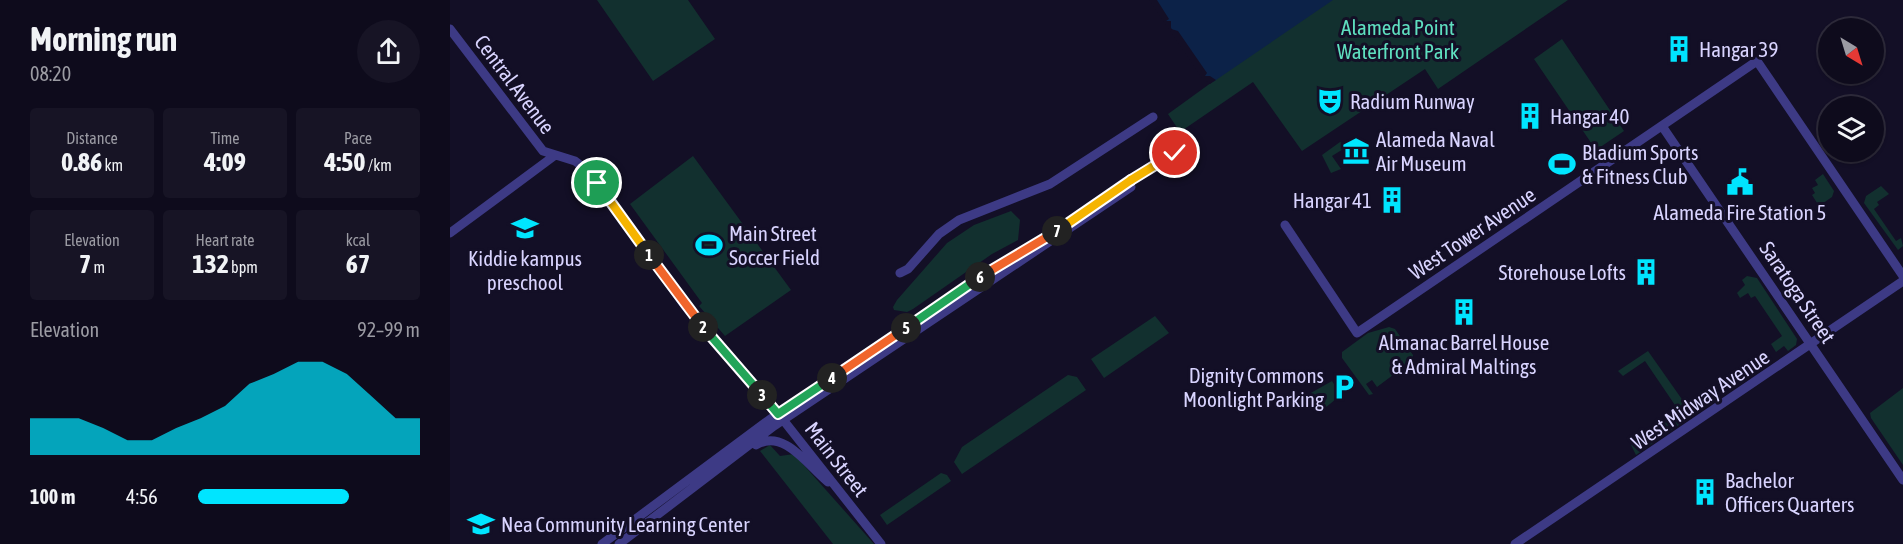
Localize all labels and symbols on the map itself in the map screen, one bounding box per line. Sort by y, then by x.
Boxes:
park label: Alameda Point Waterfront Park [1337,15,1459,63]
north arrow [1818,18,1884,84]
street label: Central Avenue [470,30,560,138]
building icon: Hangar 39 [1664,34,1694,64]
place label: Hangar 39 [1699,37,1778,61]
theatre icon: Radium Runway [1315,86,1345,116]
place label: Radium Runway [1350,89,1475,113]
building icon: Hangar 40 [1515,101,1545,131]
place label: Hangar 40 [1550,104,1629,128]
pin [1149,127,1200,178]
place label: Alameda Naval Air Museum [1376,127,1495,175]
museum icon: Alameda Naval Air Museum [1341,136,1371,166]
place label: Bladium Sports & Fitness Club [1582,140,1698,188]
sports icon: Bladium Sports & Fitness Club [1547,149,1577,179]
pin [571,157,622,208]
public building icon: Alameda Fire Station 5 [1725,167,1755,197]
street label: West Tower Avenue [1404,182,1540,284]
building icon: Hangar 41 [1377,185,1407,215]
place label: Hangar 41 [1293,188,1372,212]
place label: Alameda Fire Station 5 [1654,200,1826,224]
school or university icon: Kiddie kampus preschool [510,213,540,243]
pin: 7 [1042,216,1072,246]
place label: Main Street Soccer Field [729,221,820,269]
sports icon: Main Street Soccer Field [694,230,724,260]
street label: Saratoga Street [1755,237,1841,347]
pin: 1 [634,240,664,270]
place label: Kiddie kampus preschool [468,246,582,294]
building icon: Storehouse Lofts [1631,257,1661,287]
place label: Storehouse Lofts [1498,260,1626,284]
pin: 6 [965,262,995,292]
building icon: Almanac Barrel House & Admiral Maltings [1449,297,1479,327]
pin: 2 [688,312,718,342]
pin: 5 [891,313,921,343]
place label: Almanac Barrel House & Admiral Maltings [1379,330,1549,378]
street label: West Midway Avenue [1627,344,1773,454]
pin: 4 [817,363,847,393]
place label: Dignity Commons Moonlight Parking [1183,363,1324,411]
parking icon: Dignity Commons Moonlight Parking [1329,372,1359,402]
pin: 3 [747,380,777,410]
street label: Main Street [801,417,873,501]
place label: Bachelor Officers Quarters [1725,468,1854,516]
building icon: Bachelor Officers Quarters [1690,477,1720,507]
school or university icon: Nea Community Learning Center [466,509,496,539]
place label: Nea Community Learning Center [501,512,750,536]

